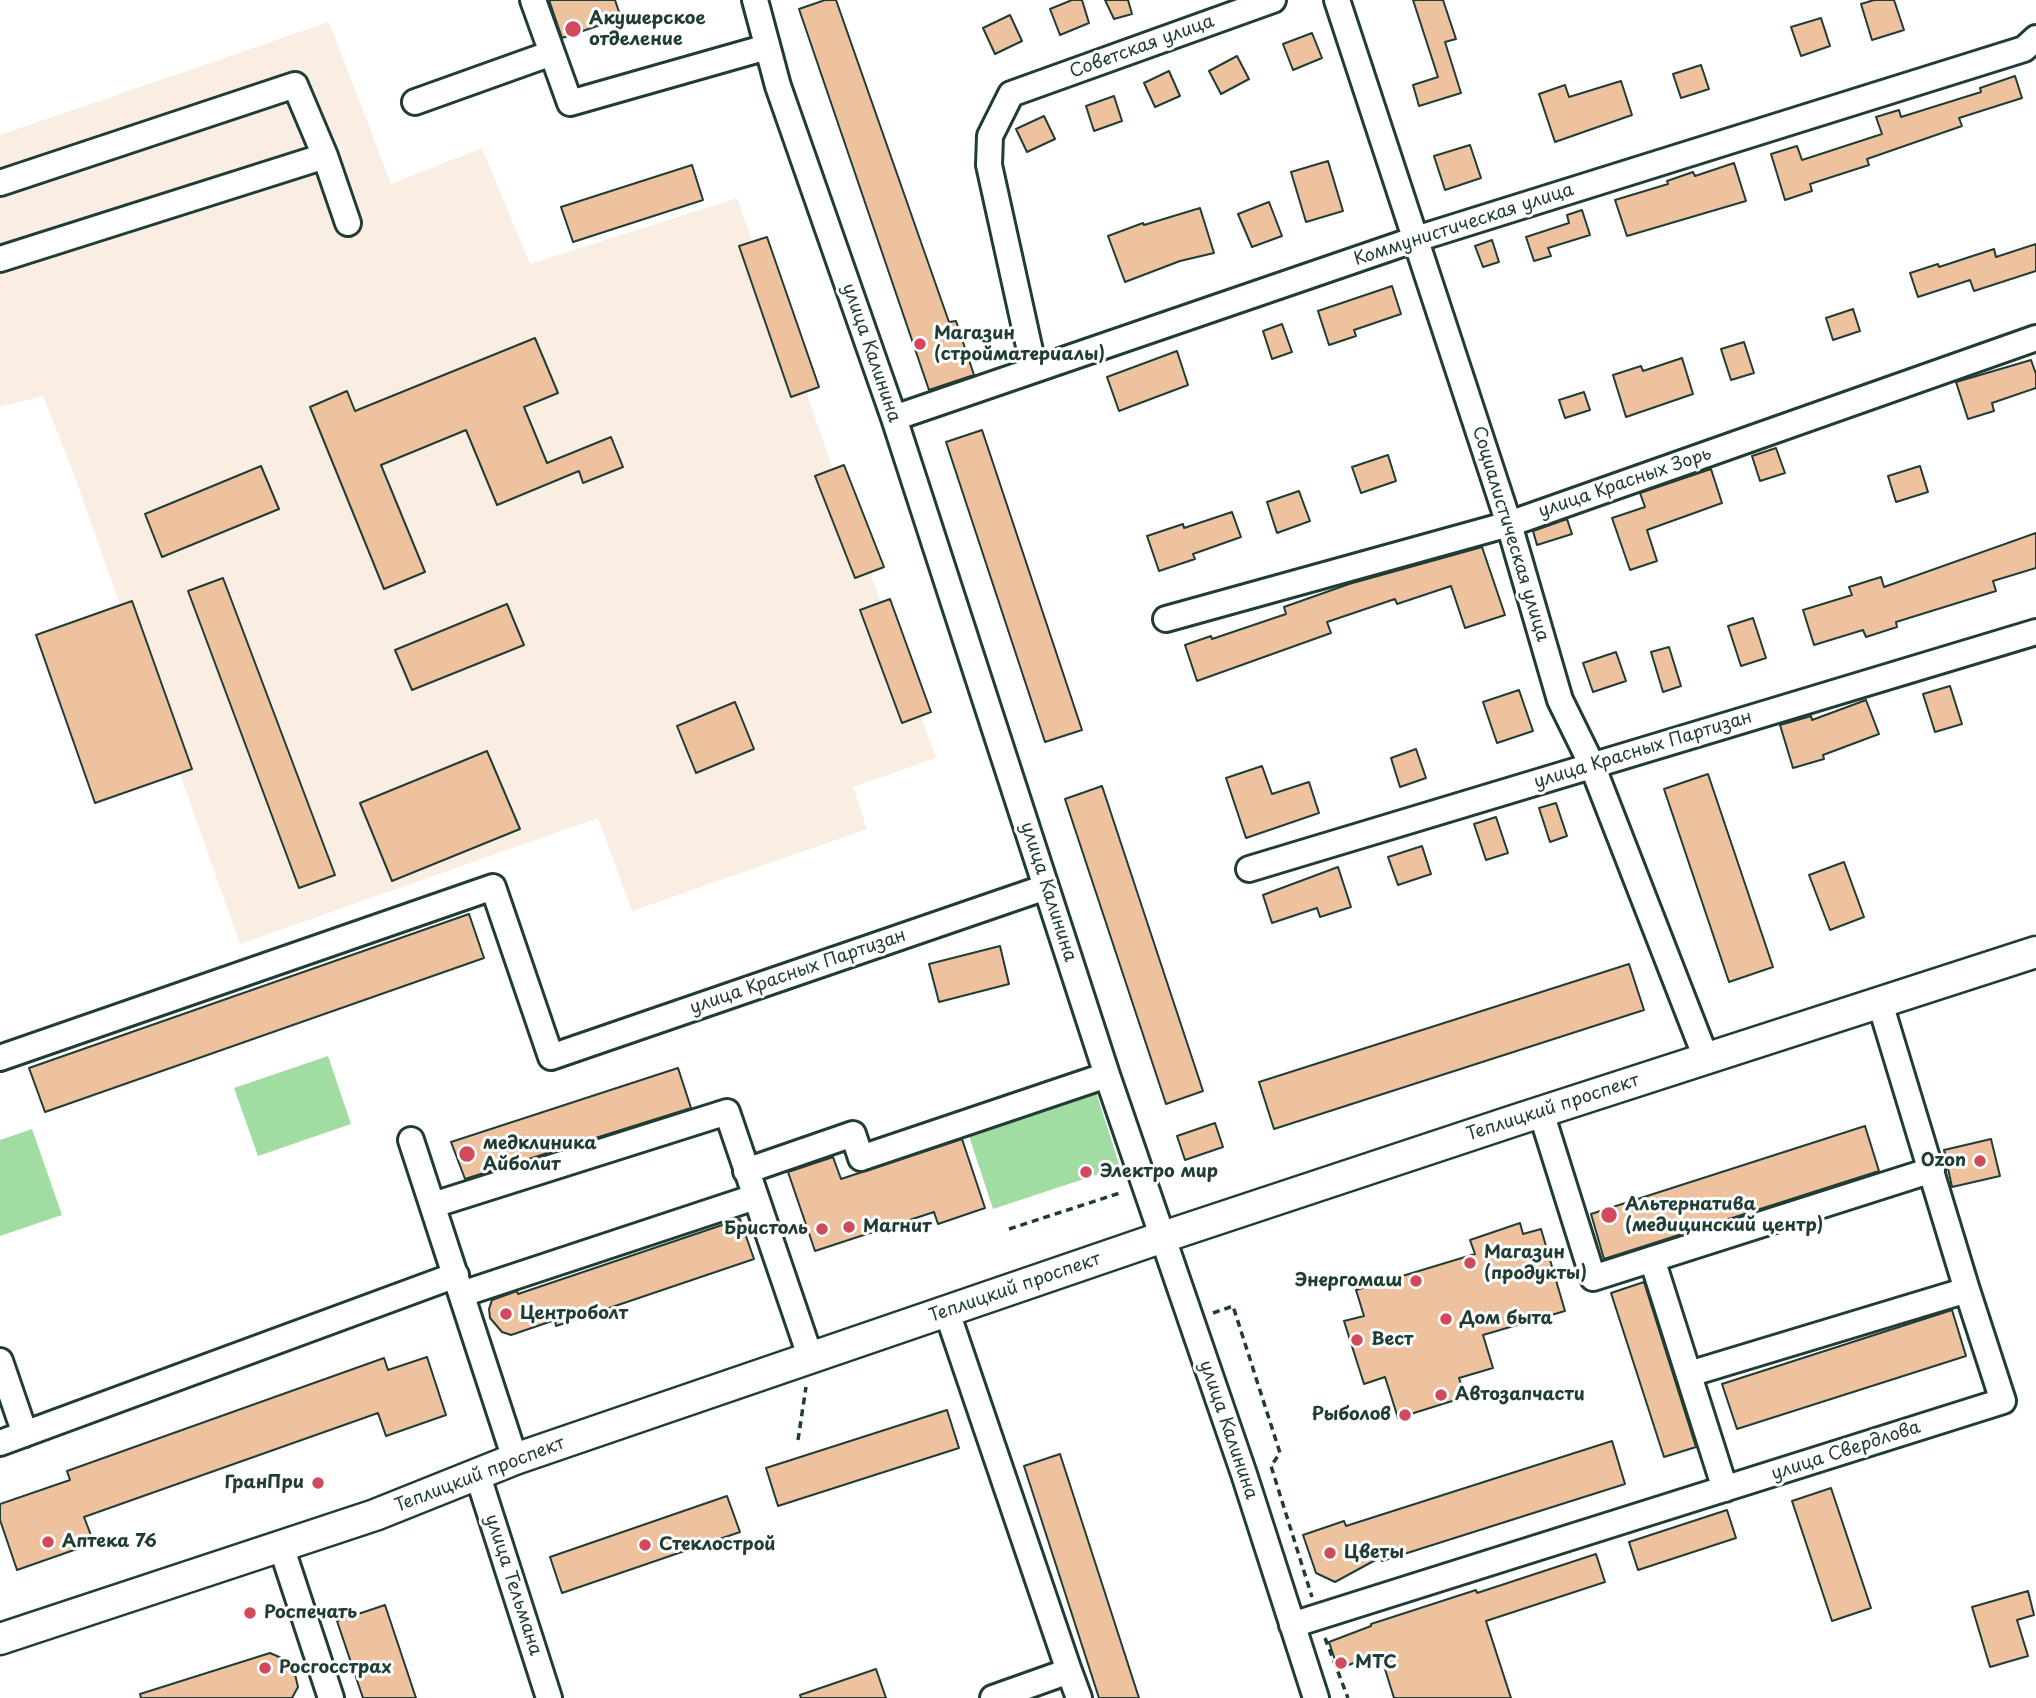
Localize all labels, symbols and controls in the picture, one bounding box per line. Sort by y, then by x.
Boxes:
place label: Акушерское отделение [589,8,706,50]
street label: Советская улица [1067,11,1217,83]
marker: Акушерское отделение [563,19,583,39]
street label: Коммунистическая улица [1351,179,1577,271]
street label: улица Калинина [837,281,905,425]
place label: Магазин (стройматериалы) [934,323,1105,366]
marker: Магазин (стройматериалы) [912,336,928,352]
street label: Социалистическая улица [1467,424,1553,644]
street label: улица Красных Зорь [1536,443,1714,523]
street label: улица Красных Партизан [1531,706,1755,794]
street label: улица Калинина [1015,819,1081,965]
street label: улица Красных Партизан [687,925,909,1019]
street label: Теплицкий проспект [1464,1070,1642,1146]
place label: медклиника Айболит [483,1133,597,1176]
marker: медклиника Айболит [457,1144,477,1164]
place label: Ozon [1921,1150,1966,1172]
marker: Ozon [1972,1153,1988,1169]
place label: Электро мир [1100,1161,1218,1183]
marker: Электро мир [1078,1164,1094,1180]
place label: Альтернатива (медицинский центр) [1625,1194,1823,1236]
marker: Альтернатива (медицинский центр) [1599,1205,1619,1225]
place label: Магнит [863,1216,931,1238]
place label: Бристоль [724,1218,808,1240]
marker: Магнит [841,1219,857,1235]
marker: Бристоль [814,1221,830,1237]
place label: Магазин (продукты) [1484,1242,1587,1284]
street label: Теплицкий проспект [926,1248,1104,1328]
marker: Магазин (продукты) [1462,1255,1478,1271]
place label: Энергомаш [1295,1270,1402,1292]
marker: Энергомаш [1408,1273,1424,1289]
place label: Центроболт [520,1303,628,1325]
marker: Центроболт [498,1306,514,1322]
place label: Дом быта [1460,1308,1553,1330]
marker: Дом быта [1438,1311,1454,1327]
place label: Вест [1371,1329,1413,1351]
marker: Вест [1349,1332,1365,1348]
street label: улица Калинина [1194,1358,1262,1502]
place label: Автозапчасти [1455,1384,1585,1406]
marker: Автозапчасти [1433,1387,1449,1403]
place label: Рыболов [1312,1404,1391,1426]
marker: Рыболов [1397,1407,1413,1423]
street label: улица Свердлова [1769,1417,1923,1485]
street label: Теплицкий проспект [392,1433,568,1517]
place label: ГранПри [224,1472,304,1494]
marker: ГранПри [310,1475,326,1491]
street label: улица Тельмана [480,1512,546,1658]
place label: Аптека 76 [62,1531,157,1553]
marker: Аптека 76 [40,1534,56,1550]
place label: Стеклострой [659,1534,776,1556]
marker: Стеклострой [637,1537,653,1553]
place label: Цветы [1344,1542,1404,1564]
marker: Цветы [1322,1545,1338,1561]
place label: Роспечать [264,1602,357,1624]
marker: Роспечать [242,1605,258,1621]
place label: МТС [1355,1652,1397,1674]
marker: МТС [1333,1655,1349,1671]
place label: Росгосстрах [279,1657,392,1679]
marker: Росгосстрах [257,1660,273,1676]

